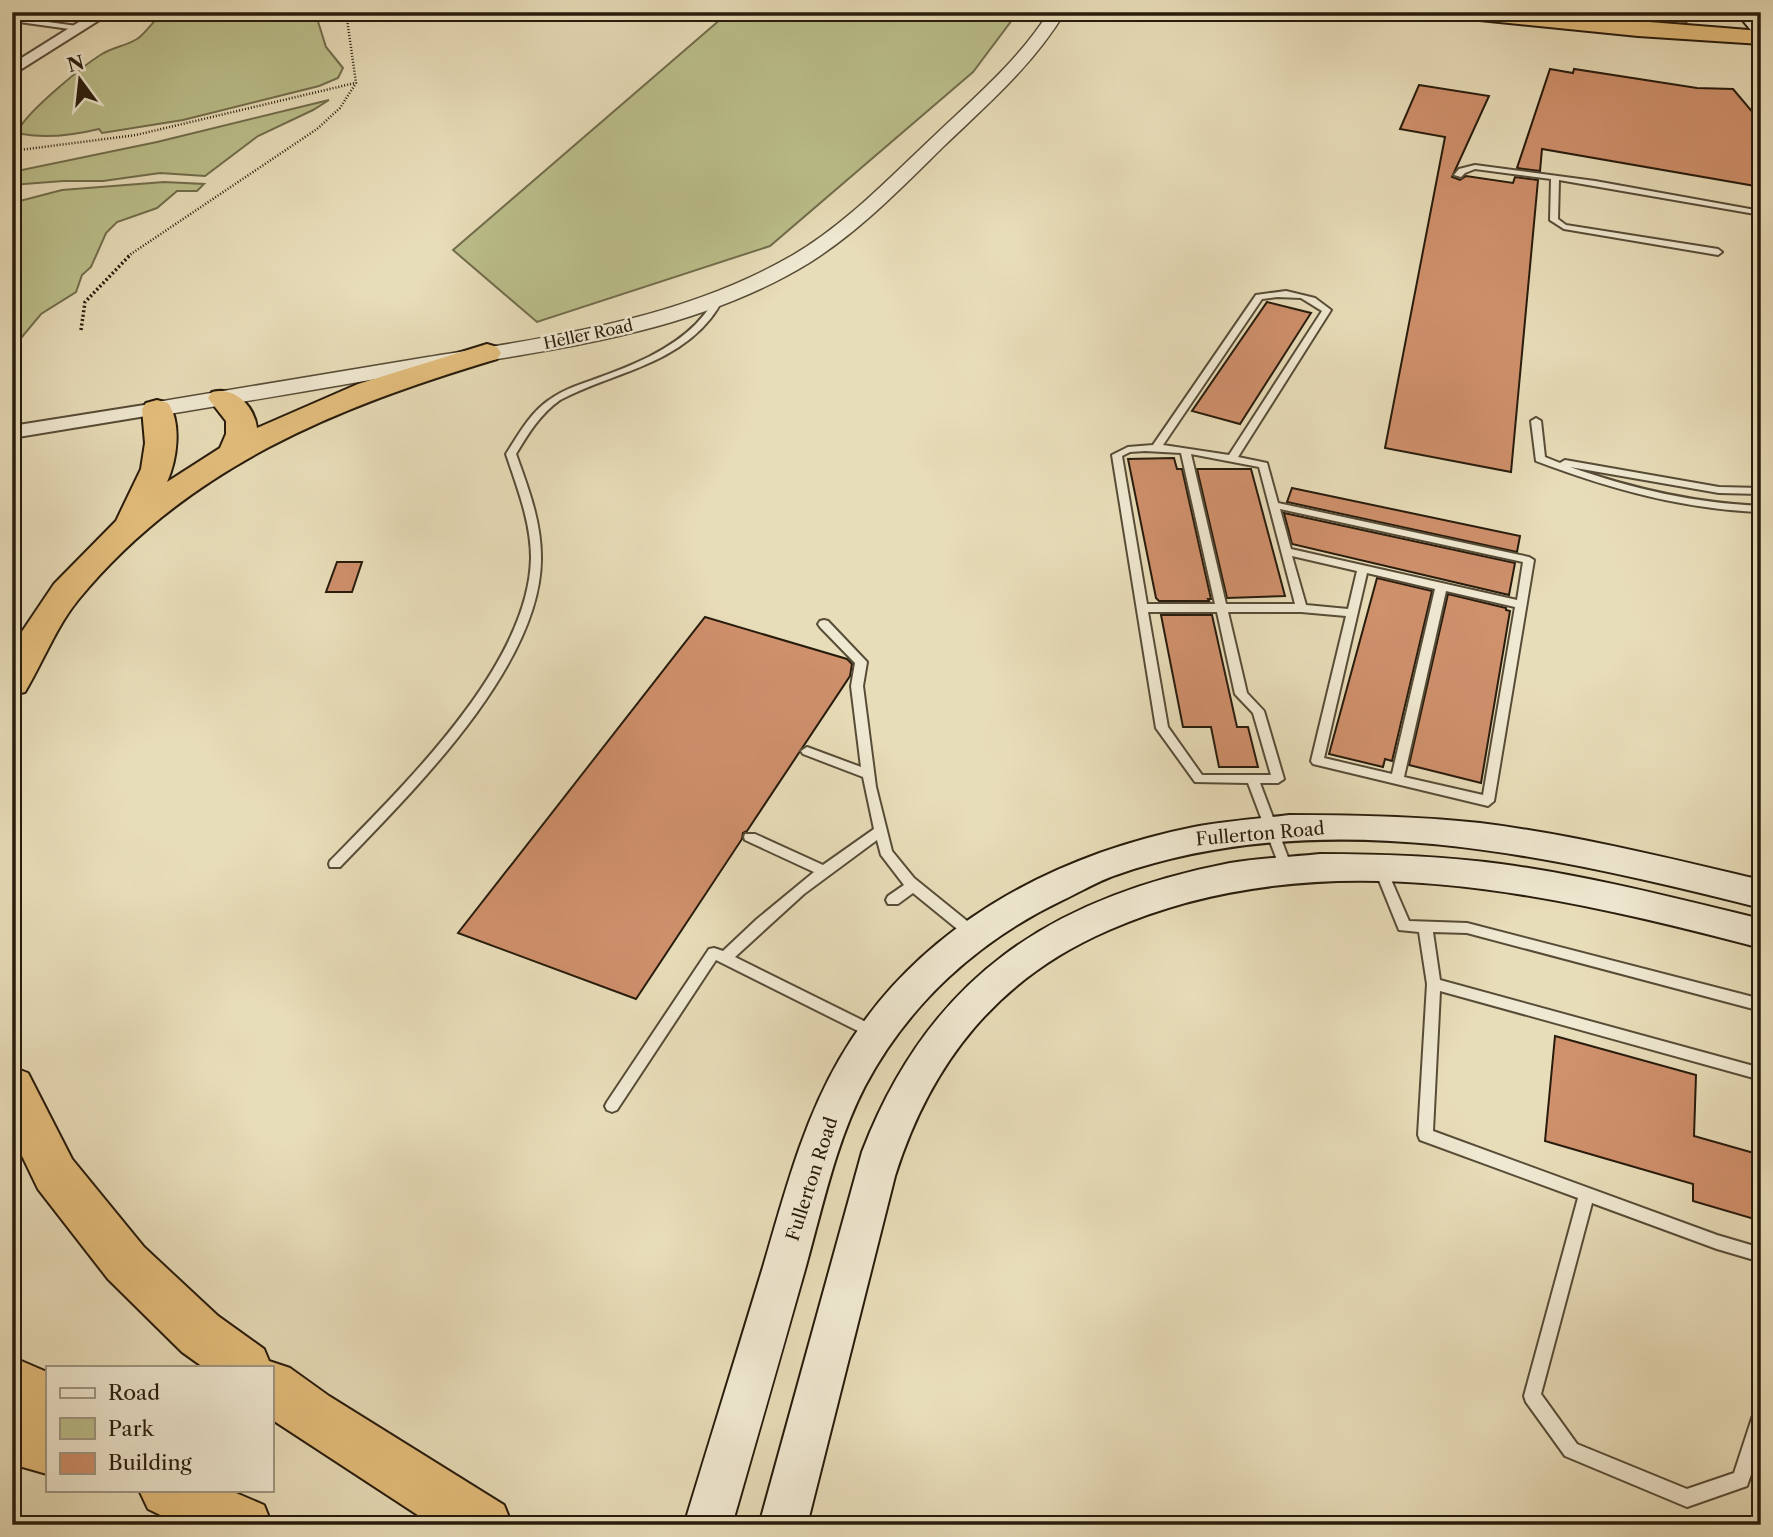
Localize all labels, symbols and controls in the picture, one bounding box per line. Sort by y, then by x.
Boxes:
north arrow [46,46,116,116]
text: N [65,51,87,77]
street label: Heller Road [541,315,635,353]
street label: Fullerton Road [1195,817,1325,851]
street label: Fullerton Road [782,1114,842,1244]
legend [46,1366,273,1492]
text: Road [108,1380,160,1405]
text: Park [108,1416,154,1441]
text: Building [108,1450,193,1475]

